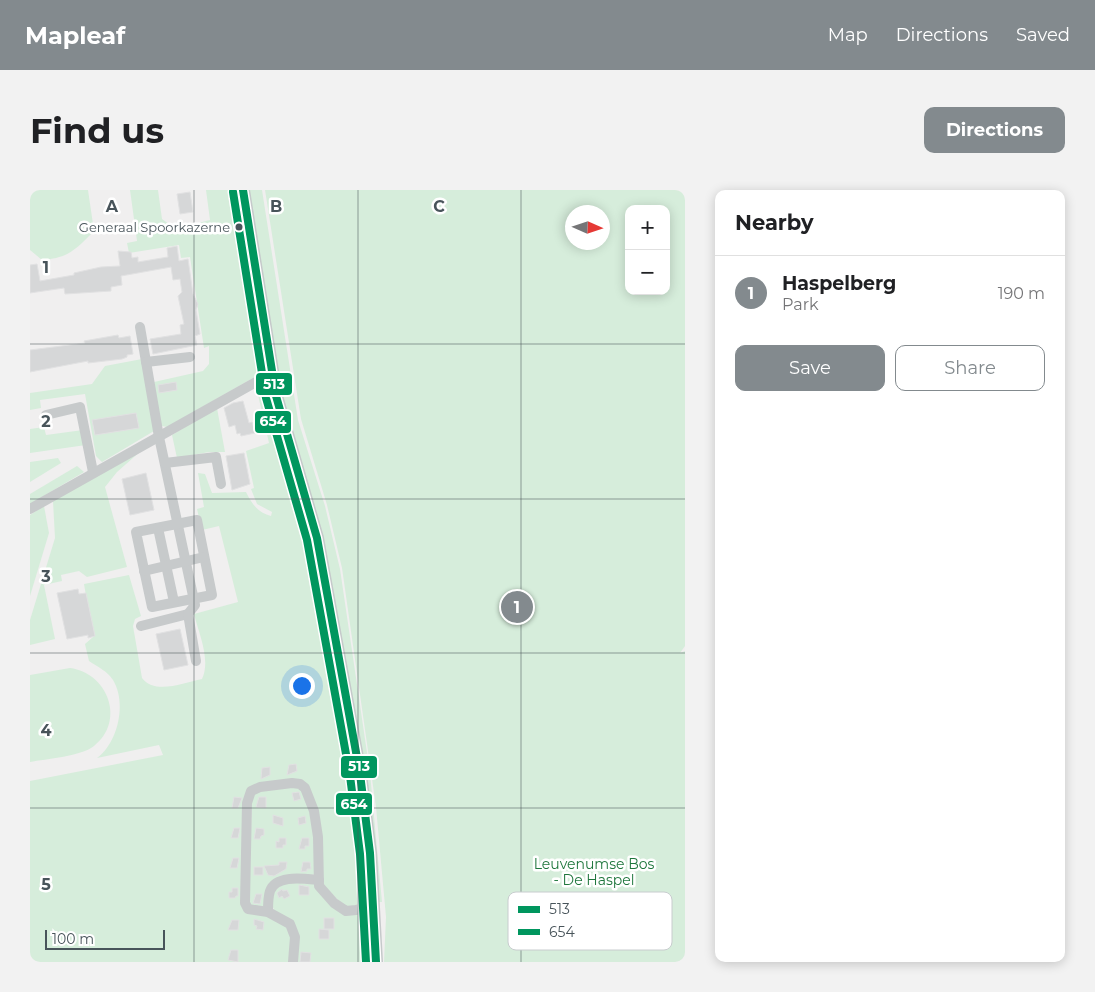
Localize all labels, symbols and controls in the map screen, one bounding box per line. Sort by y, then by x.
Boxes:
text: Mapleaf [25,21,125,50]
text: Map [828,24,868,46]
text: Directions [896,24,988,46]
text: Saved [1016,24,1070,46]
button: Directions [924,107,1065,153]
text: Find us [30,109,164,152]
text: A [105,197,119,216]
text: B [270,197,282,216]
text: C [433,197,445,216]
north arrow [565,205,610,250]
map controls [625,205,670,295]
button: + [625,205,670,250]
text: Nearby [735,210,814,235]
place label: Generaal Spoorkazerne [79,219,230,235]
marker: Generaal Spoorkazerne [234,222,244,232]
button: − [625,250,670,295]
text: 1 [43,258,49,277]
text: Haspelberg [782,272,896,295]
text: 1 [748,284,754,303]
text: 190 m [998,284,1045,303]
text: Park [782,295,819,314]
button: Save [735,345,885,391]
button: Share [895,345,1045,391]
line badge: 513 [255,372,293,396]
text: 513 [263,375,285,393]
line badge: 654 [254,410,292,434]
text: 2 [41,412,51,431]
text: 654 [260,412,287,430]
text: 3 [40,567,51,586]
pin: 1 [501,588,533,626]
your location [289,673,315,699]
text: 4 [40,721,52,740]
line badge: 513 [340,755,378,779]
text: 513 [348,757,370,775]
line badge: 654 [335,792,373,816]
text: 654 [341,795,368,813]
park label: Leuvenumse Bos - De Haspel [534,855,655,889]
text: 5 [41,875,51,894]
legend [508,892,672,950]
text: 513 [549,900,570,918]
text: 654 [549,923,575,941]
scale bar [45,927,165,950]
text: 100 m [52,930,94,948]

